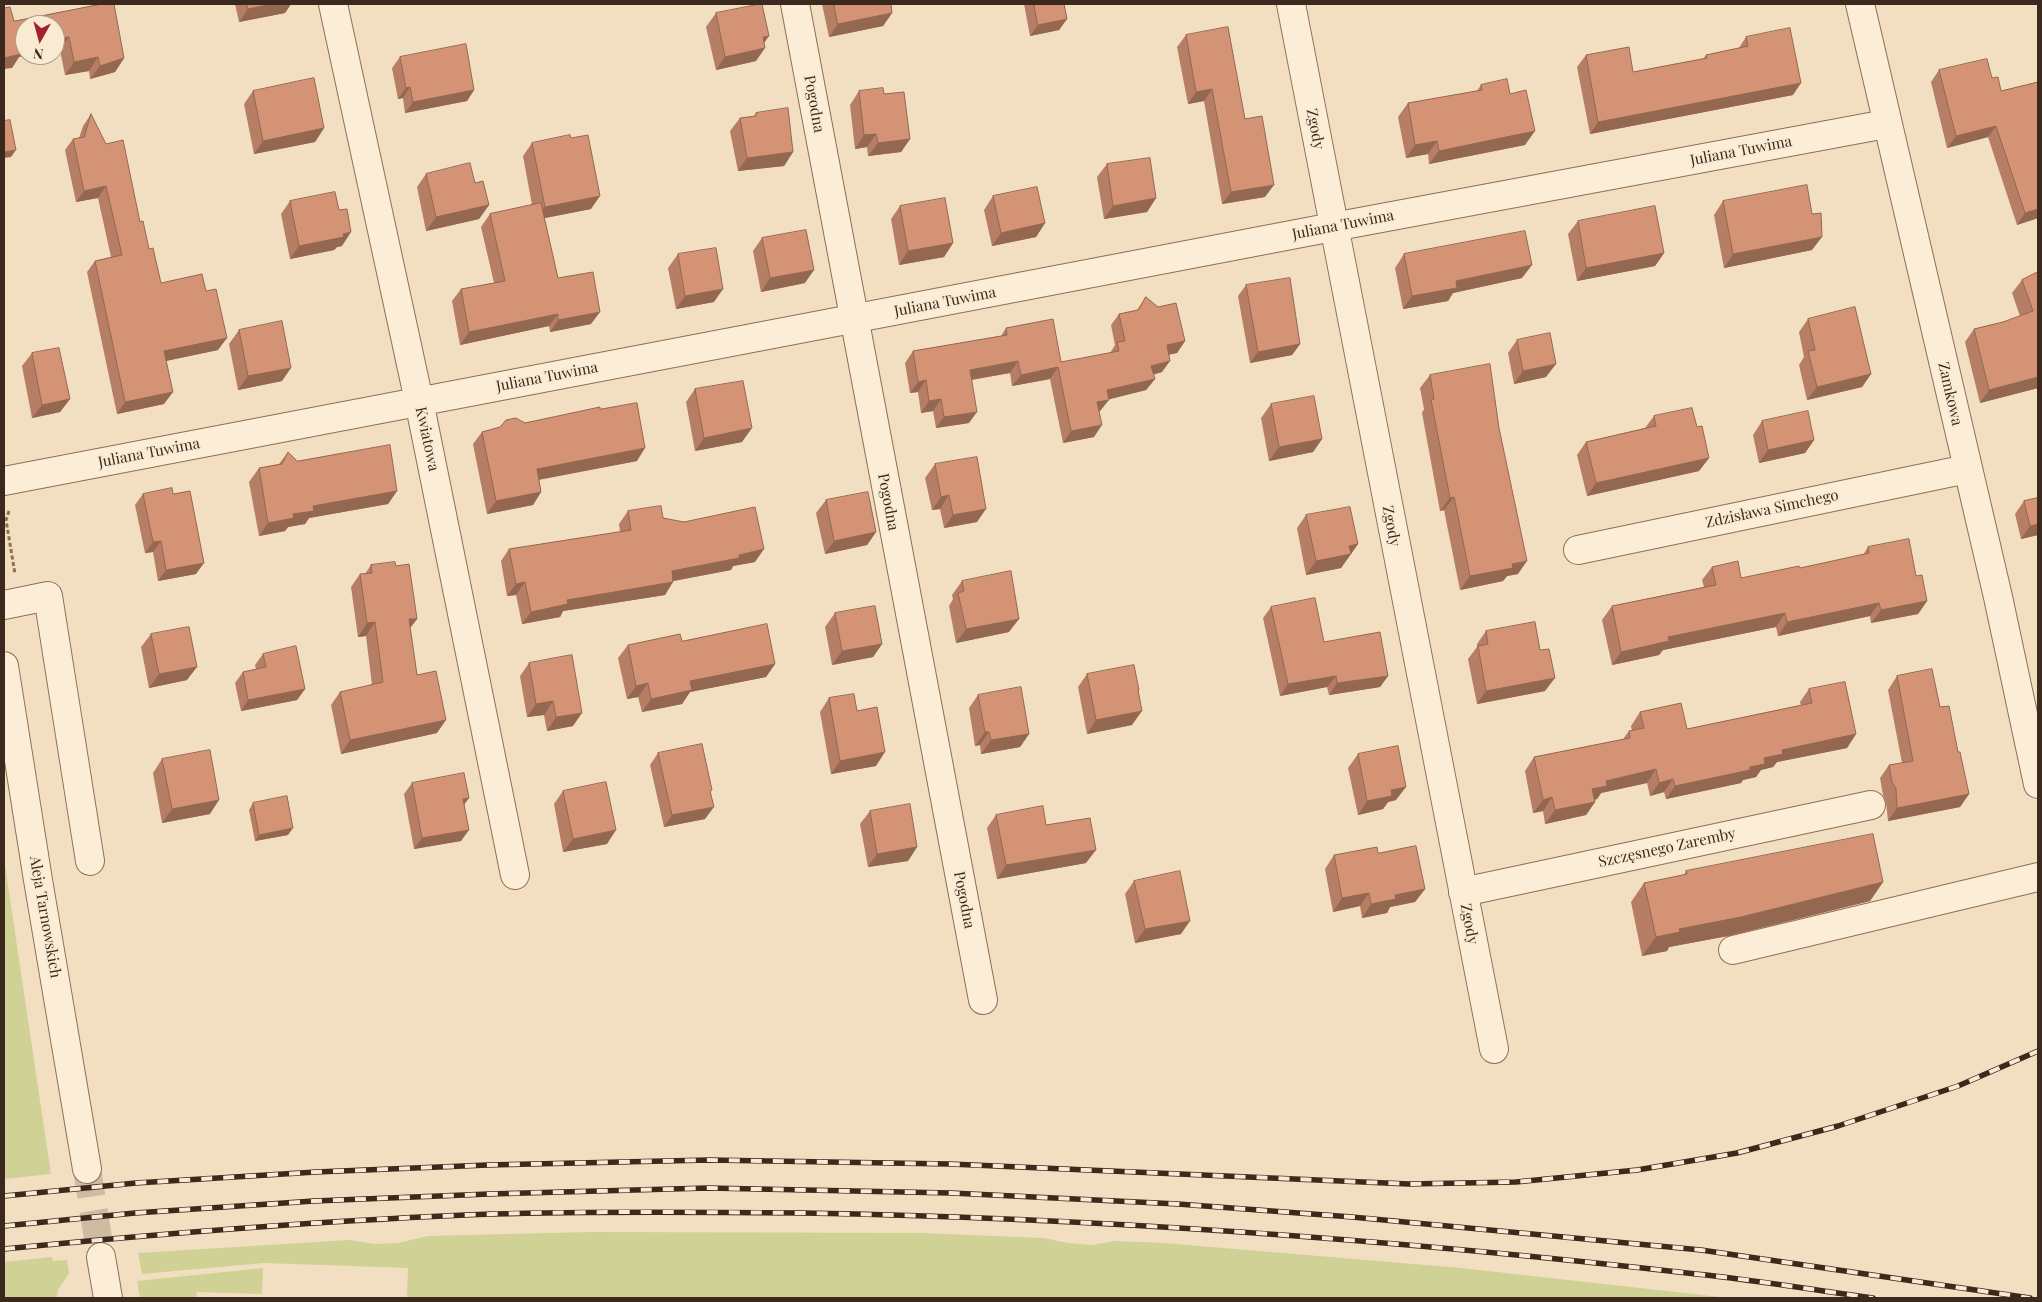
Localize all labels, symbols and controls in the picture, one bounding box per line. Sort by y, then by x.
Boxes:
north arrow [15,15,65,65]
text: N [32,44,44,64]
street label: Pogodna [800,74,828,134]
street label: Zgody [1302,107,1328,151]
street label: Juliana Tuwima [1689,132,1793,170]
street label: Juliana Tuwima [1291,206,1395,244]
street label: Juliana Tuwima [893,283,997,321]
street label: Juliana Tuwima [495,358,599,396]
street label: Zamkowa [1934,361,1966,427]
street label: Kwiatowa [411,405,443,473]
street label: Juliana Tuwima [97,434,201,472]
street label: Pogodna [874,472,902,532]
street label: Zdzisława Simchego [1704,486,1840,532]
street label: Zgody [1378,504,1404,548]
street label: Szczęsnego Zaremby [1597,825,1737,871]
street label: Aleja Tarnowskich [25,855,65,979]
street label: Pogodna [950,870,978,930]
street label: Zgody [1456,902,1482,946]

